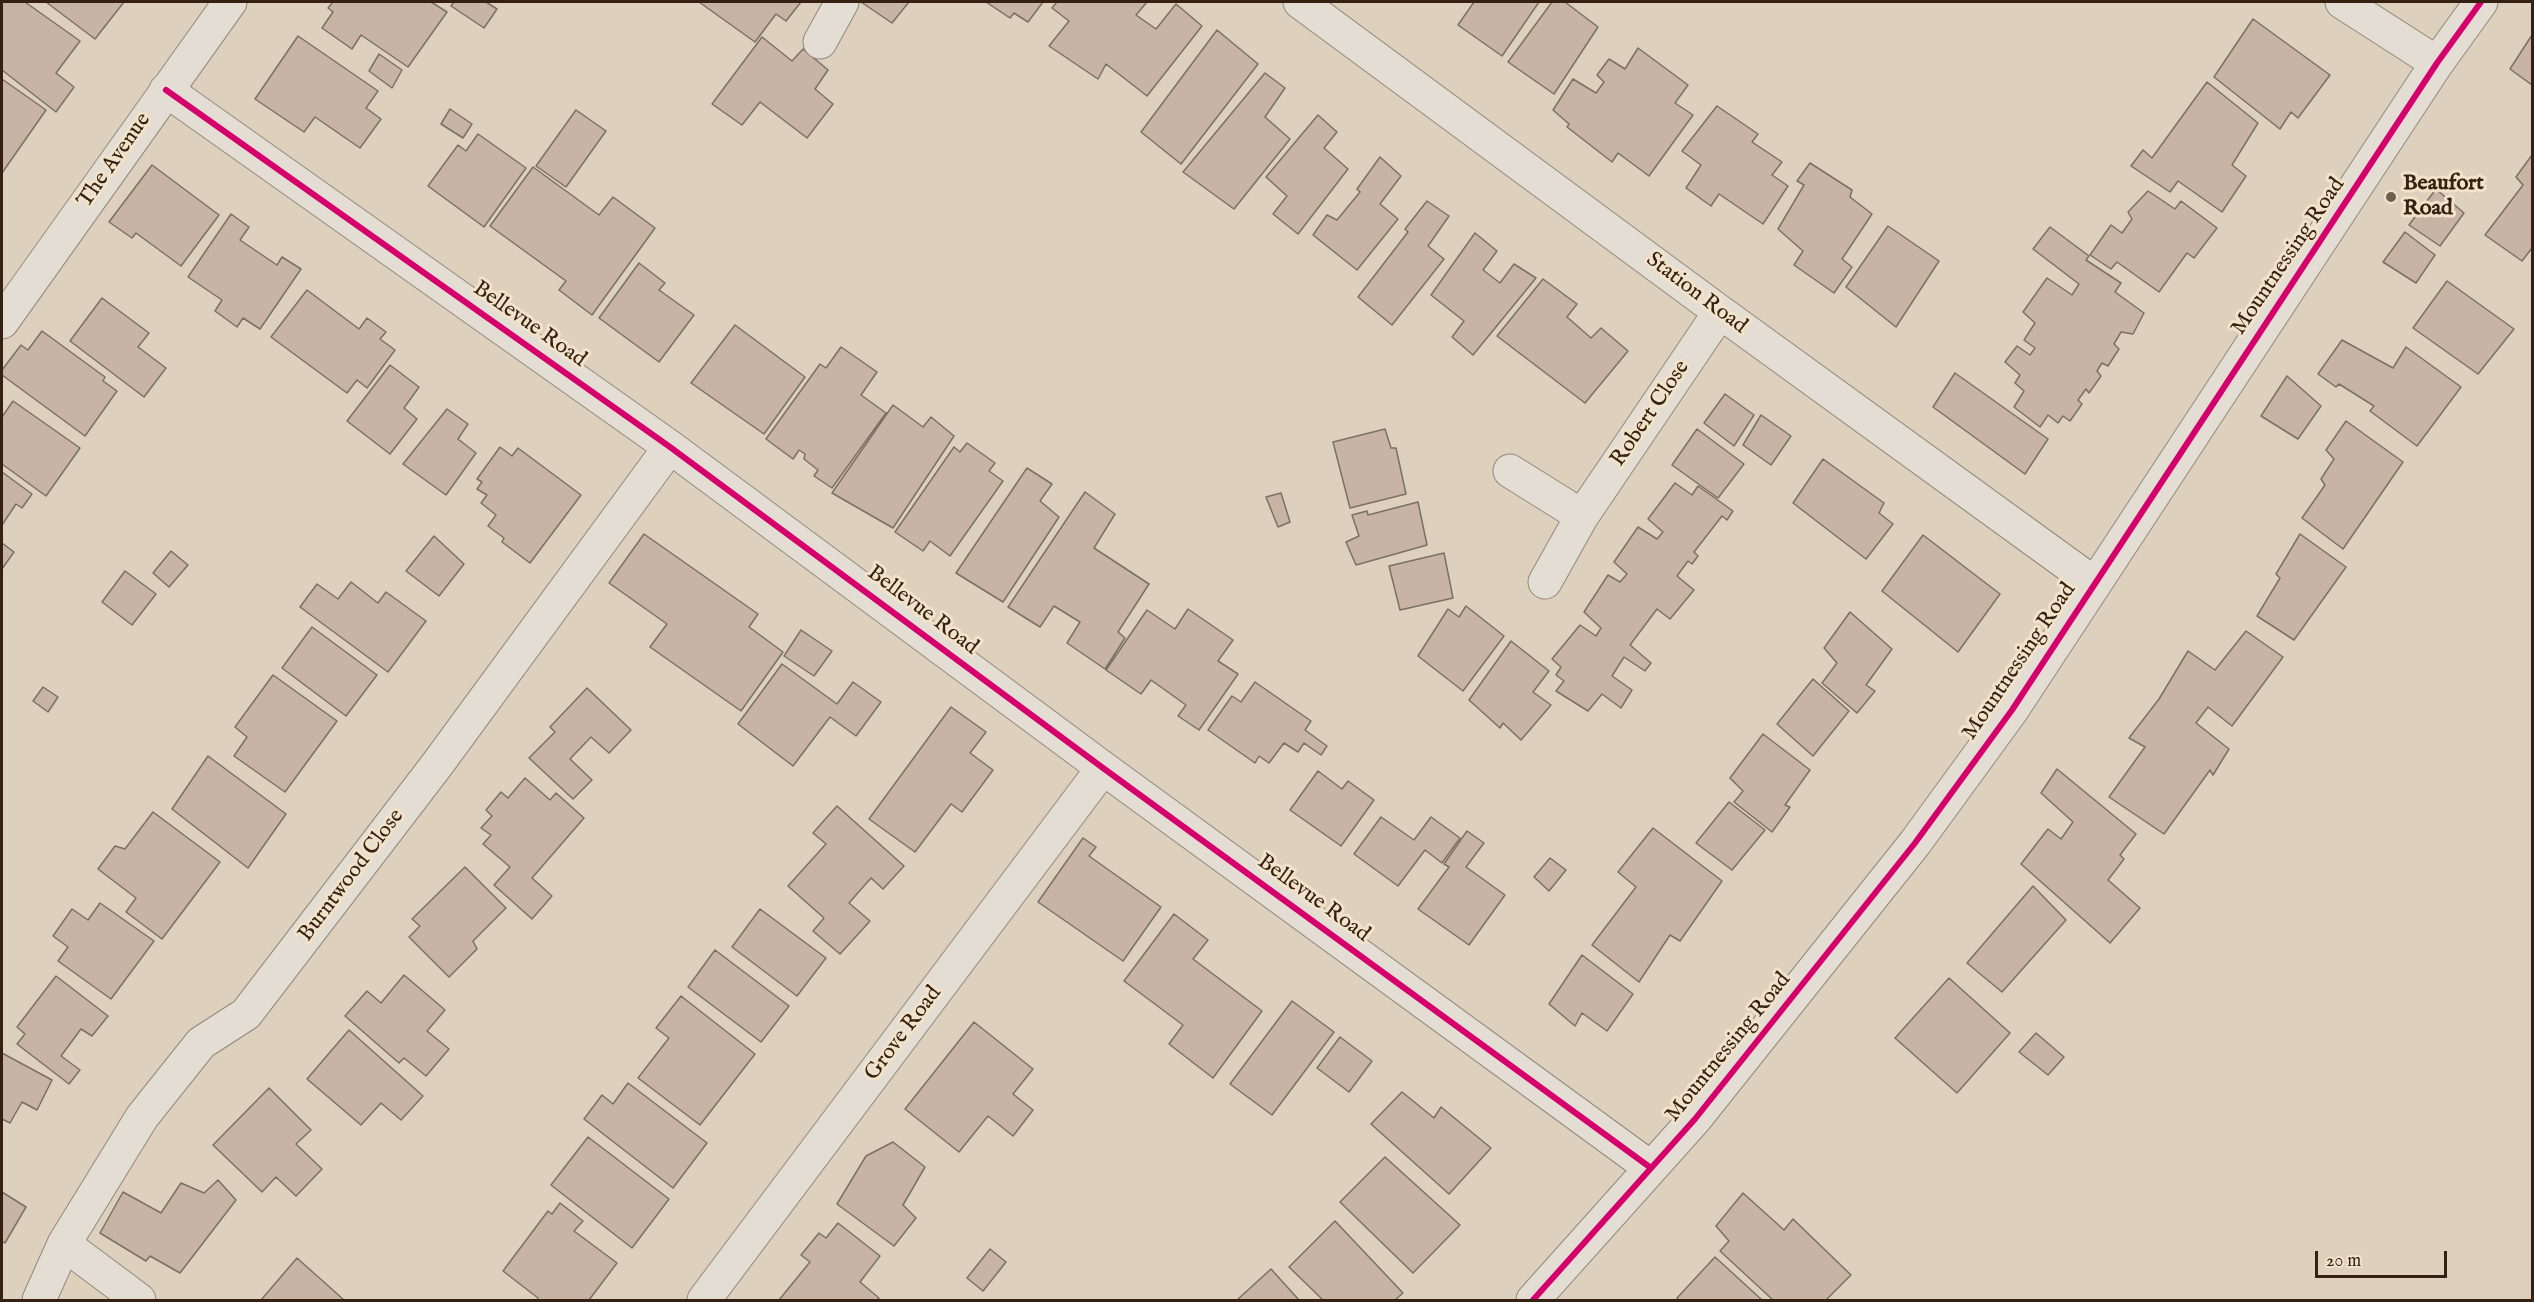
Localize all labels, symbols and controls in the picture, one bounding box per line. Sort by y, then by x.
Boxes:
street label: The Avenue [73,108,157,214]
place label: Beaufort Road [2403,171,2484,222]
street label: Mountnessing Road [2227,173,2351,341]
marker: Beaufort Road [2384,190,2398,204]
street label: Station Road [1640,247,1752,341]
street label: Bellevue Road [467,276,591,374]
street label: Robert Close [1606,356,1696,472]
street label: Bellevue Road [861,561,983,661]
street label: Mountnessing Road [1958,578,2082,746]
street label: Burntwood Close [294,805,410,947]
street label: Bellevue Road [1252,849,1374,949]
street label: Mountnessing Road [1661,968,1797,1128]
street label: Grove Road [860,982,948,1086]
scale bar [2318,1239,2450,1277]
text: 20 m [2326,1250,2361,1273]

